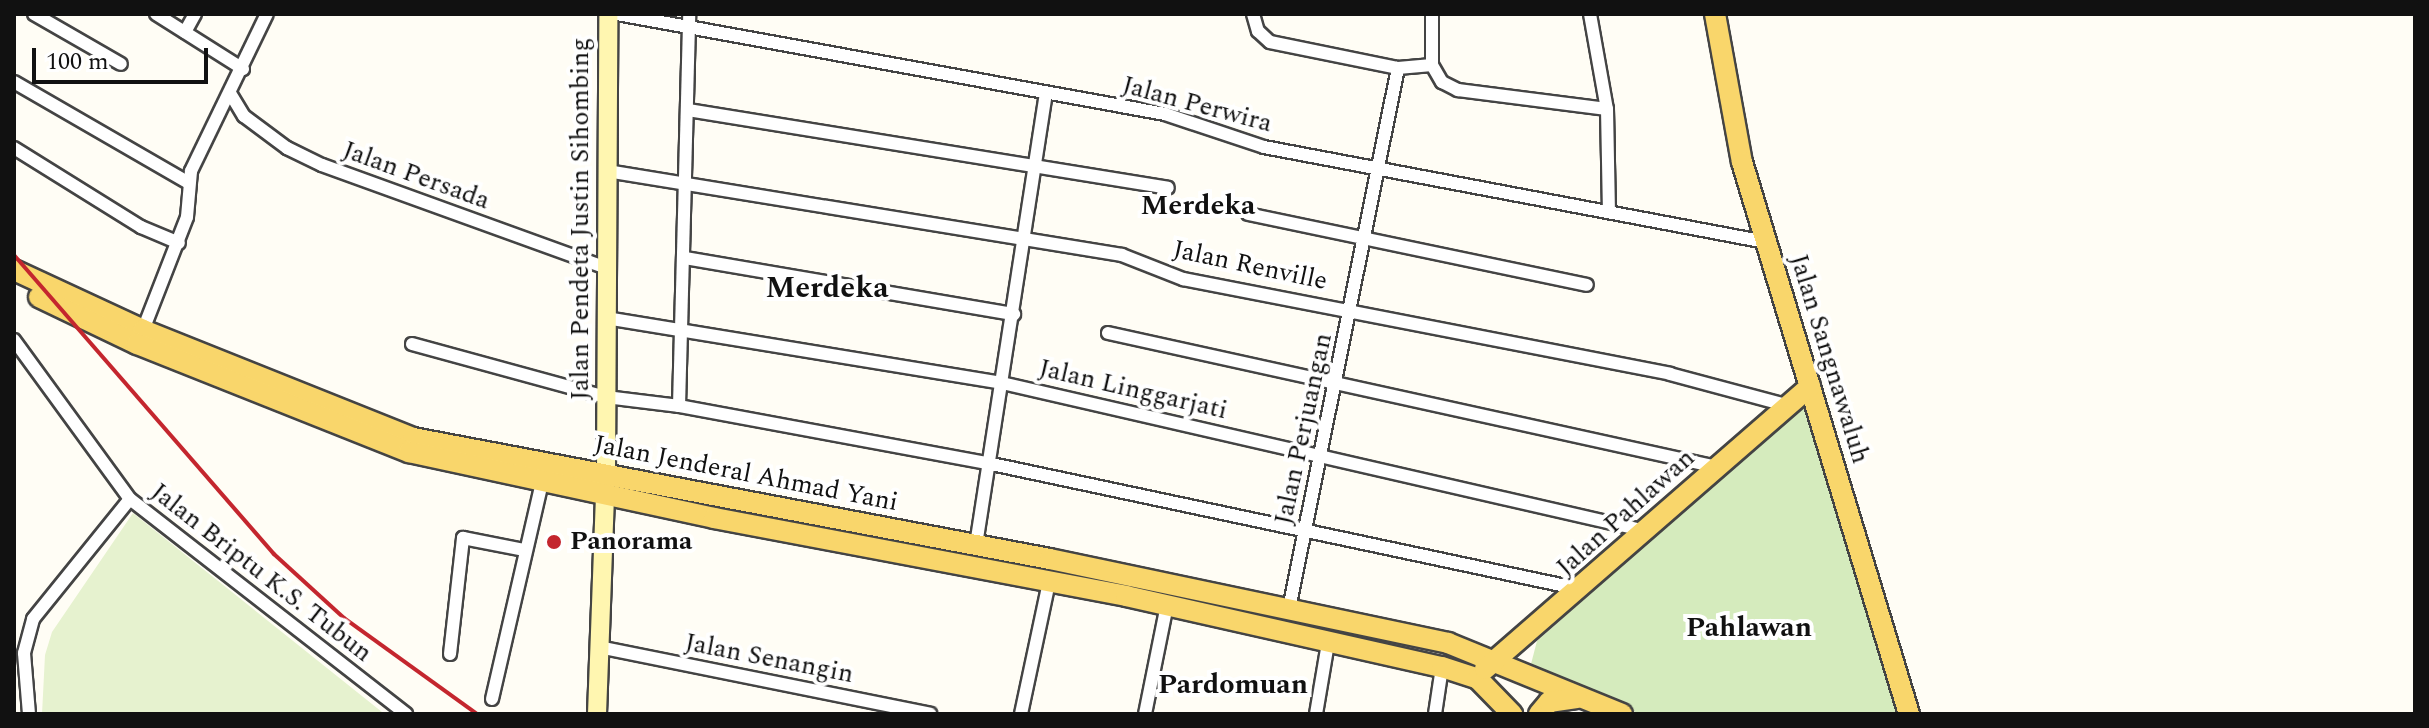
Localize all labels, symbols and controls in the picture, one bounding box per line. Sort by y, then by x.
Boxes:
scale bar [36,32,212,82]
street label: Jalan Pendeta Justin Sihombing [565,38,597,400]
text: 100 m [46,44,109,80]
street label: Jalan Perwira [1119,70,1275,140]
street label: Jalan Persada [338,135,494,217]
district label: Merdeka [1141,189,1255,223]
street label: Jalan Renville [1170,234,1330,298]
street label: Jalan Sangnawaluh [1782,251,1876,467]
district label: Merdeka [765,270,889,306]
street label: Jalan Perjuangan [1268,330,1340,528]
street label: Jalan Linggarjati [1036,353,1230,427]
street label: Jalan Jenderal Ahmad Yani [591,429,901,519]
street label: Jalan Pahlawan [1550,443,1702,583]
street label: Jalan Briptu K.S. Tubun [144,477,378,669]
place label: Panorama [570,526,692,558]
marker: Panorama [545,533,563,551]
district label: Pahlawan [1686,611,1812,645]
street label: Jalan Senangin [682,627,856,691]
district label: Pardomuan [1158,668,1308,702]

